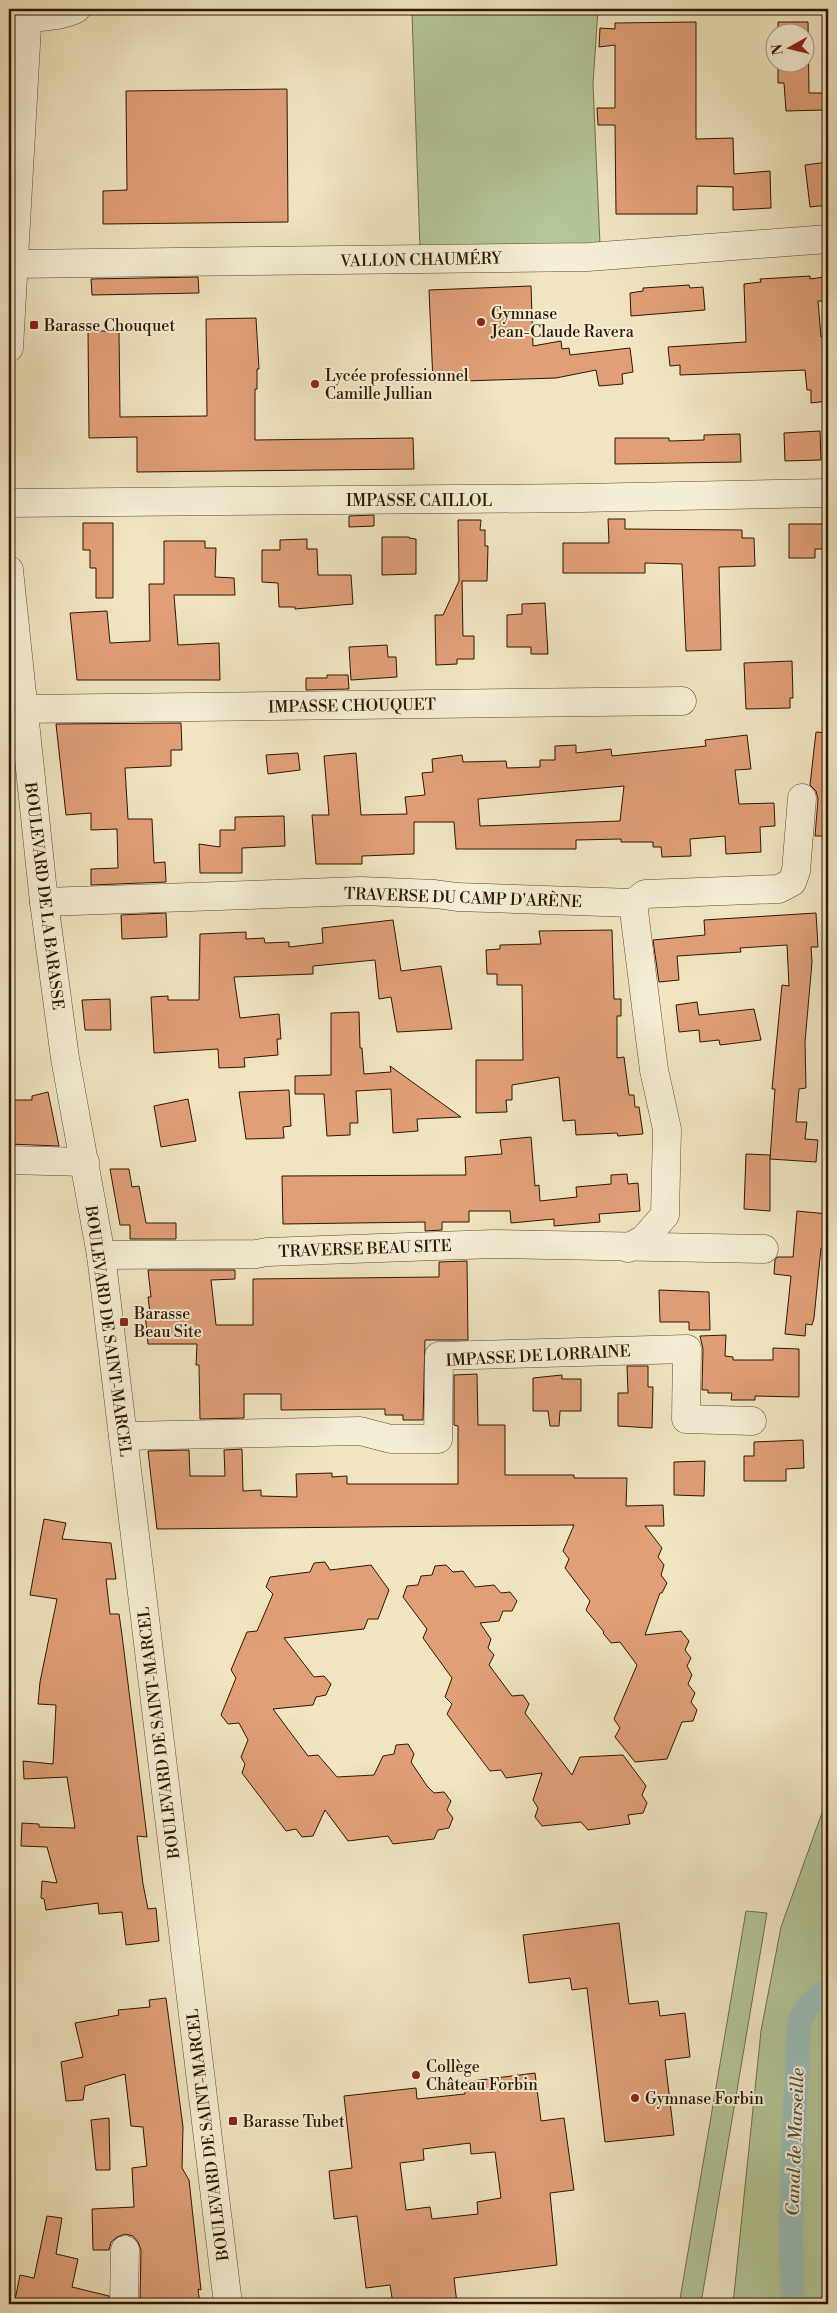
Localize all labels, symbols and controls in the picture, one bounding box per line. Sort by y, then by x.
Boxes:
north arrow [764,22,814,72]
text: N [768,43,788,56]
street label: VALLON CHAUMÉRY [339,247,503,271]
place label: Gymnase Jean-Claude Ravera [490,304,635,342]
place label: Barasse Chouquet [43,316,175,336]
marker: Gymnase Jean-Claude Ravera [475,316,487,328]
marker: Barasse Chouquet [28,319,40,331]
place label: Lycée professionnel Camille Jullian [325,366,469,404]
marker: Lycée professionnel Camille Jullian [309,378,321,390]
street label: IMPASSE CAILLOL [346,491,492,511]
street label: IMPASSE CHOUQUET [268,695,436,717]
street label: BOULEVARD DE LA BARASSE [20,780,68,1011]
street label: TRAVERSE DU CAMP D'ARÈNE [344,882,582,912]
street label: BOULEVARD DE SAINT-MARCEL [80,1203,136,1458]
street label: TRAVERSE BEAU SITE [278,1236,452,1262]
place label: Barasse Beau Site [133,1304,202,1342]
marker: Barasse Beau Site [118,1316,130,1328]
street label: IMPASSE DE LORRAINE [445,1341,631,1371]
street label: BOULEVARD DE SAINT-MARCEL [134,1606,184,1861]
street label: BOULEVARD DE SAINT-MARCEL [183,2008,233,2263]
place label: Collège Château Forbin [426,2057,538,2095]
water label: Canal de Marseille [781,2067,810,2216]
marker: Collège Château Forbin [410,2069,422,2081]
place label: Gymnase Forbin [645,2089,764,2109]
marker: Gymnase Forbin [629,2092,641,2104]
place label: Barasse Tubet [242,2112,345,2132]
marker: Barasse Tubet [227,2115,239,2127]

